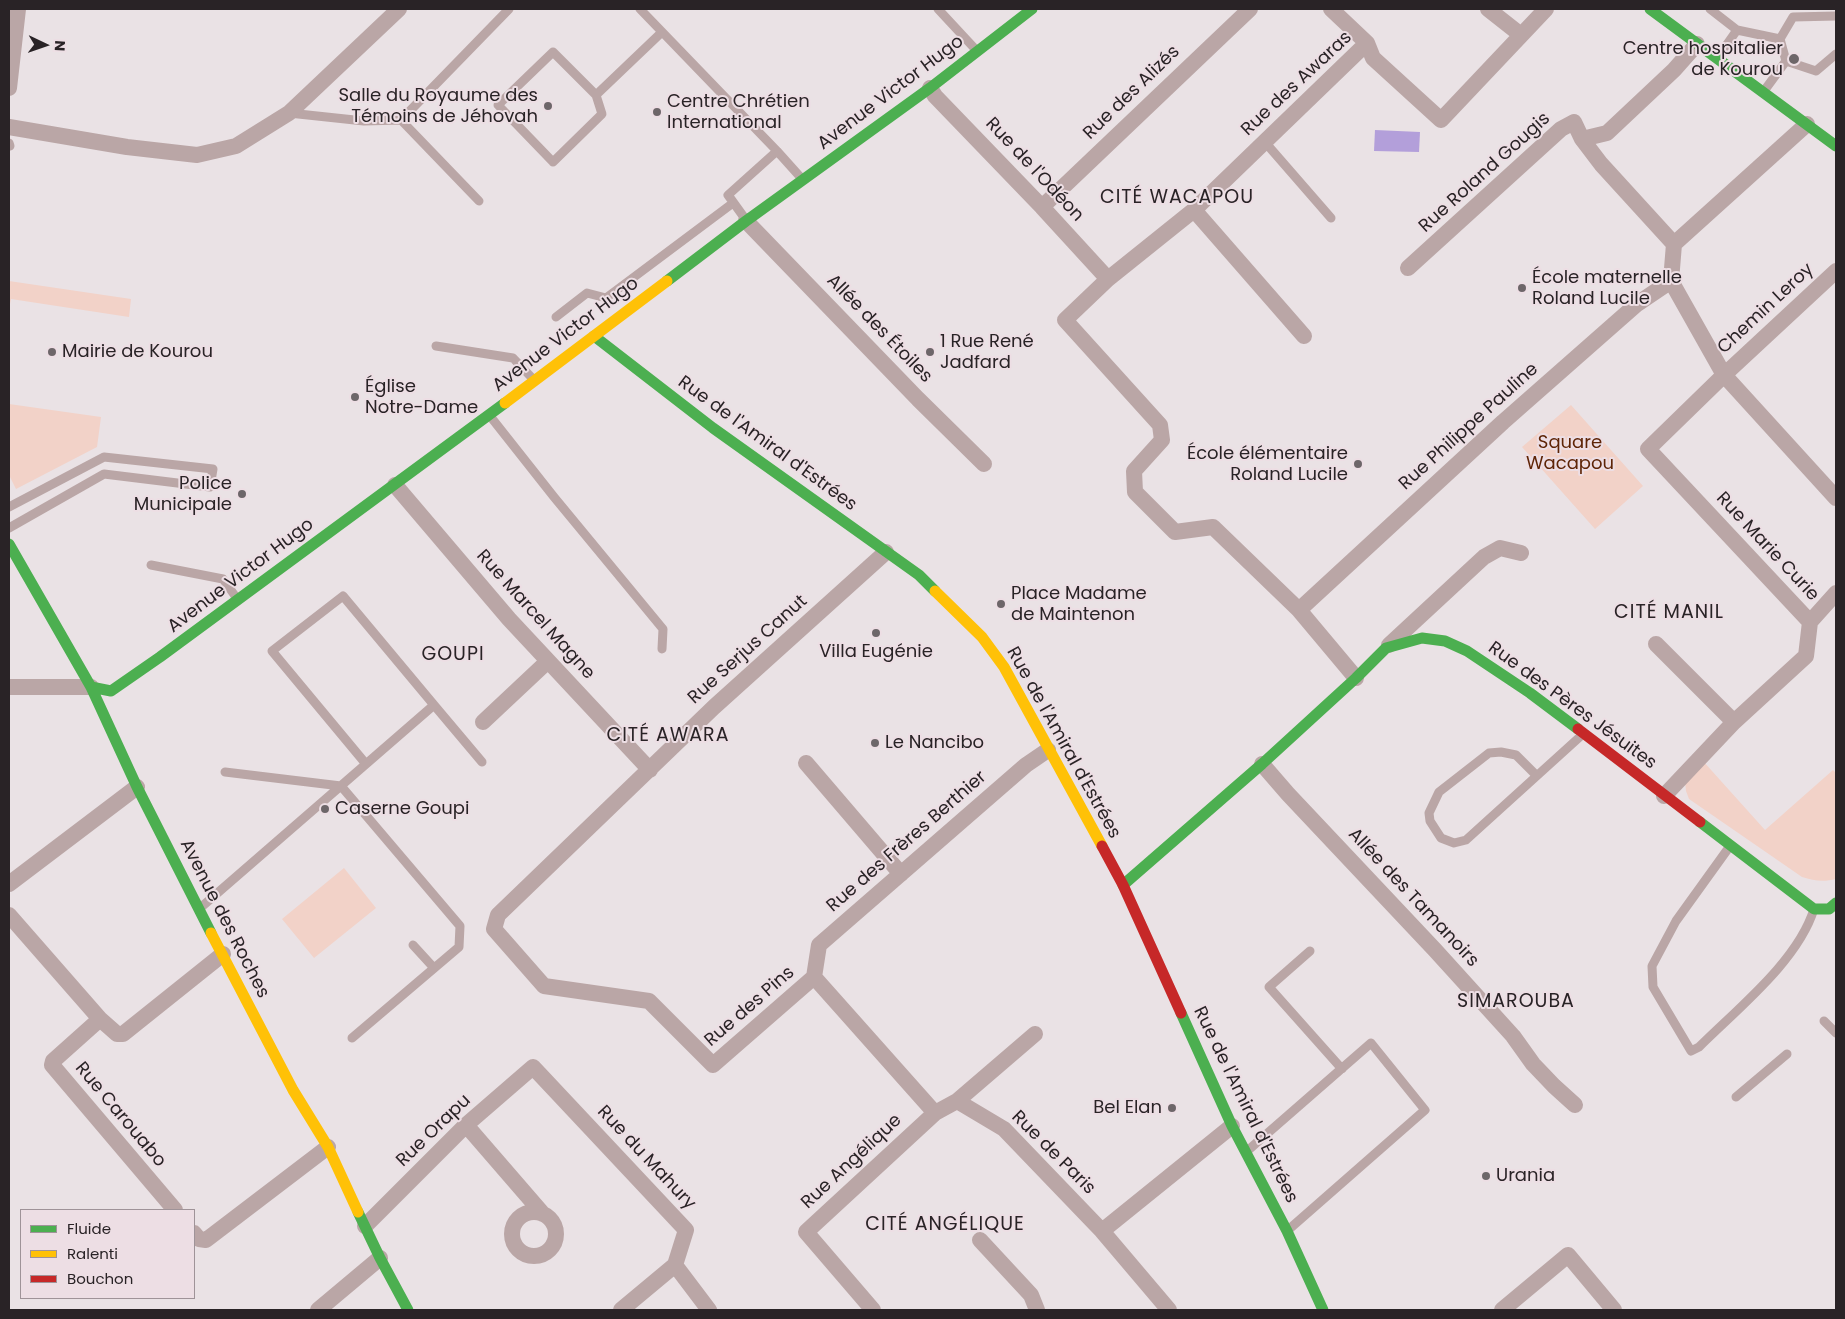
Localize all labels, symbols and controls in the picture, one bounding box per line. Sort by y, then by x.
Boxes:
north arrow [20,20,70,70]
street label: Rue des Awaras [1237,27,1357,141]
street label: Avenue Victor Hugo [814,31,968,155]
place label: Centre hospitalier de Kourou [1623,38,1783,80]
text: N [50,40,70,52]
street label: Rue des Alizés [1079,42,1185,144]
marker: Centre hospitalier de Kourou [1787,52,1801,66]
place label: Salle du Royaume des Témoins de Jéhovah [338,85,538,128]
place label: Centre Chrétien International [667,91,810,134]
marker: Salle du Royaume des Témoins de Jéhovah [542,100,554,112]
marker: Centre Chrétien International [651,106,663,118]
street label: Rue Roland Gougis [1415,108,1555,238]
street label: Rue de l'Odéon [980,113,1088,227]
district label: CITÉ WACAPOU [1098,187,1256,209]
street label: Chemin Leroy [1714,259,1818,359]
place label: École maternelle Roland Lucile [1532,267,1682,310]
street label: Allée des Étoiles [822,270,936,388]
street label: Avenue Victor Hugo [489,273,643,397]
marker: École maternelle Roland Lucile [1516,282,1528,294]
place label: 1 Rue René Jadfard [940,331,1034,374]
place label: Mairie de Kourou [62,341,213,363]
marker: Mairie de Kourou [46,346,58,358]
marker: 1 Rue René Jadfard [924,346,936,358]
street label: Rue Philippe Pauline [1395,359,1543,495]
street label: Rue de l'Amiral d'Estrées [673,372,861,516]
place label: Église Notre-Dame [365,376,478,418]
marker: Église Notre-Dame [349,391,361,403]
park label: Square Wacapou [1526,432,1614,474]
place label: École élémentaire Roland Lucile [1187,443,1348,486]
marker: École élémentaire Roland Lucile [1352,458,1364,470]
place label: Police Municipale [134,473,232,516]
marker: Police Municipale [236,488,248,500]
street label: Rue Marie Curie [1711,488,1823,606]
street label: Avenue Victor Hugo [164,514,318,638]
street label: Rue Marcel Magne [471,546,599,684]
place label: Place Madame de Maintenon [1011,583,1147,626]
street label: Rue Serjus Canut [684,591,812,709]
marker: Place Madame de Maintenon [995,598,1007,610]
district label: CITÉ MANIL [1613,602,1725,624]
marker: Villa Eugénie [870,627,882,639]
street label: Rue des Pères Jésuites [1484,638,1660,774]
place label: Villa Eugénie [819,641,933,663]
street label: Rue de l'Amiral d'Estrées [1001,643,1125,843]
district label: GOUPI [421,644,485,666]
district label: CITÉ AWARA [605,725,731,747]
place label: Le Nancibo [885,732,984,754]
marker: Le Nancibo [869,737,881,749]
street label: Rue des Frères Berthier [823,767,991,917]
place label: Caserne Goupi [335,798,469,820]
marker: Caserne Goupi [319,803,331,815]
street label: Allée des Tamanoirs [1343,824,1483,972]
street label: Avenue des Roches [175,836,273,1002]
street label: Rue des Pins [701,962,799,1052]
district label: SIMAROUBA [1456,991,1576,1013]
street label: Rue de l'Amiral d'Estrées [1188,1003,1302,1207]
street label: Rue Carouabo [70,1058,170,1172]
street label: Rue Orapu [392,1090,476,1172]
place label: Bel Elan [1093,1097,1162,1119]
street label: Rue du Mahury [592,1101,700,1215]
marker: Bel Elan [1166,1102,1178,1114]
street label: Rue de Paris [1007,1107,1099,1199]
street label: Rue Angélique [797,1110,907,1214]
place label: Urania [1496,1165,1555,1187]
marker: Urania [1480,1170,1492,1182]
legend [20,1209,195,1299]
district label: CITÉ ANGÉLIQUE [863,1214,1027,1236]
text: Fluide [67,1218,111,1239]
text: Ralenti [67,1243,118,1264]
text: Bouchon [67,1268,133,1289]

